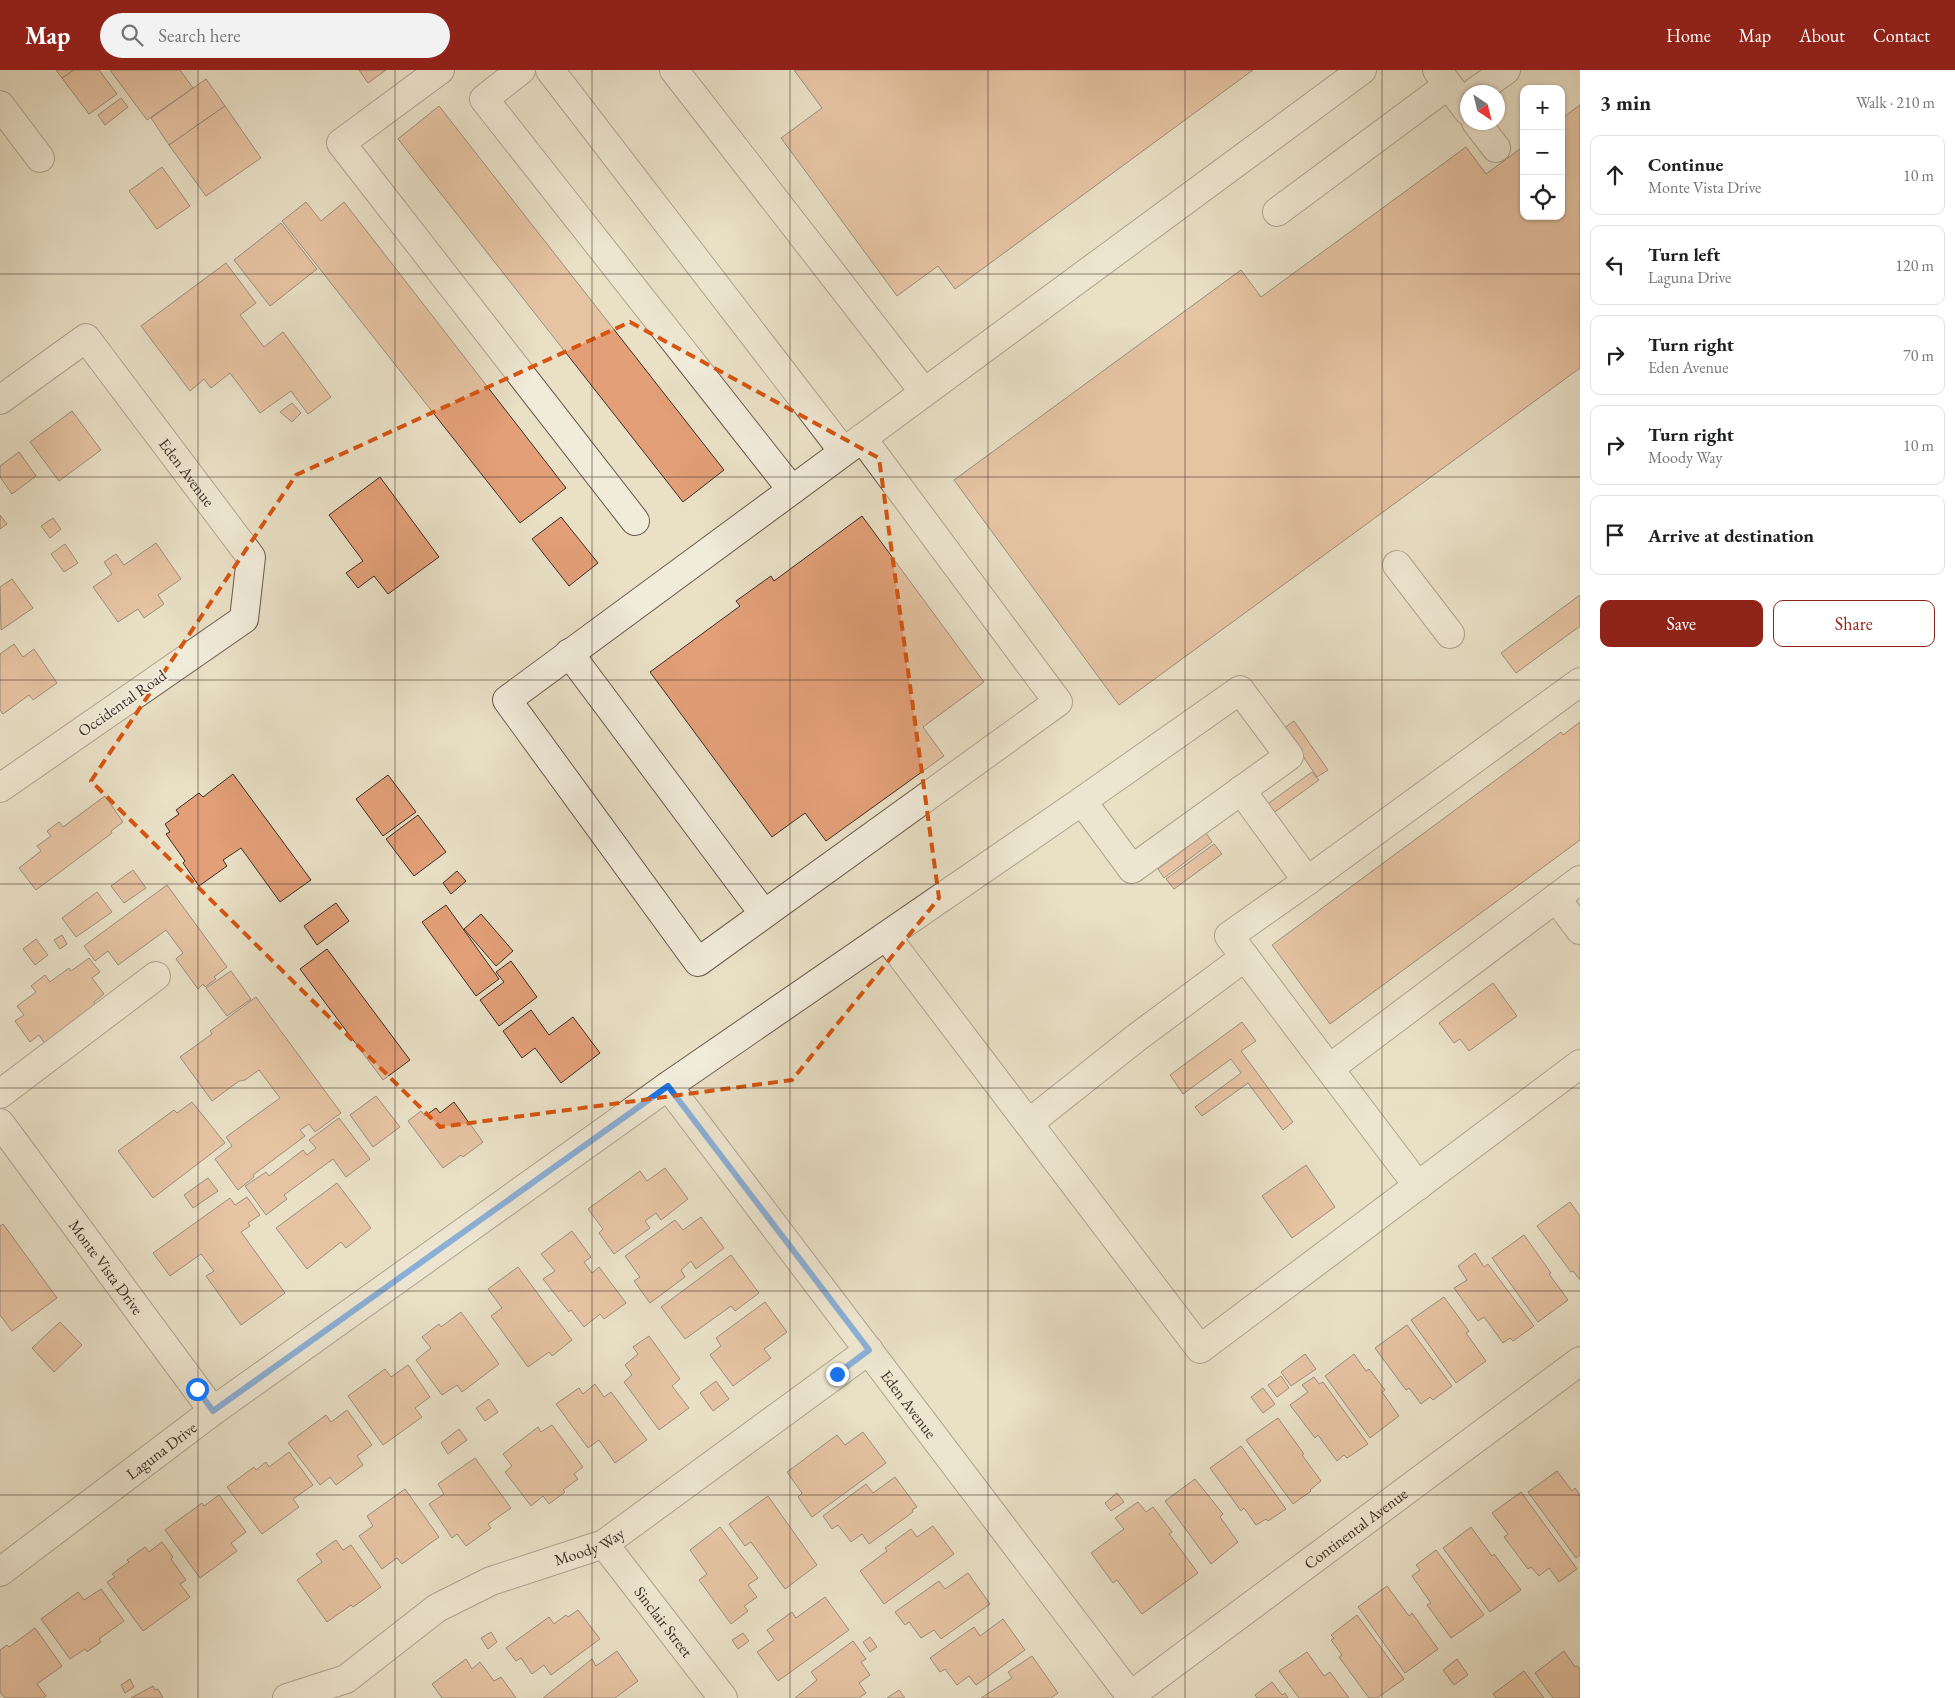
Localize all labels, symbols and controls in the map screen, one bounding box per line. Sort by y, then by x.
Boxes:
search box [100,13,450,58]
text: Map [25,20,70,51]
icon: search [118,21,146,49]
text: Search here [158,23,241,48]
text: Home [1666,24,1711,47]
text: Map [1739,24,1771,47]
text: About [1799,24,1845,47]
text: Contact [1873,24,1930,47]
north arrow [1460,85,1505,130]
map controls [1520,85,1565,220]
button: + [1520,85,1565,130]
text: 3 min [1600,89,1651,116]
text: Walk · 210 m [1856,92,1935,113]
button: − [1520,130,1565,175]
text: Continue [1648,152,1723,177]
icon: ahead [1601,161,1629,189]
text: 10 m [1903,165,1934,186]
button: locate [1520,175,1565,220]
text: Monte Vista Drive [1648,177,1761,198]
text: Turn left [1648,242,1720,267]
icon: left [1601,251,1629,279]
text: 120 m [1895,255,1934,276]
text: Laguna Drive [1648,267,1731,288]
text: Turn right [1648,332,1734,357]
icon: right [1601,341,1629,369]
text: 70 m [1903,345,1934,366]
text: Eden Avenue [1648,357,1729,378]
text: Turn right [1648,422,1734,447]
icon: right [1601,431,1629,459]
street label: Eden Avenue [154,434,220,511]
text: 10 m [1903,435,1934,456]
text: Moody Way [1648,447,1723,468]
icon: arrive [1601,521,1629,549]
text: Arrive at destination [1648,523,1814,548]
button: Save [1600,600,1763,647]
button: Share [1773,600,1935,647]
street label: Occidental Road [74,664,171,741]
street label: Monte Vista Drive [64,1215,149,1319]
route end [826,1363,849,1386]
street label: Eden Avenue [876,1365,942,1442]
route start [186,1378,209,1401]
street label: Laguna Drive [122,1417,201,1484]
street label: Continental Avenue [1299,1483,1412,1574]
street label: Moody Way [551,1522,629,1570]
street label: Sinclair Street [630,1582,698,1661]

